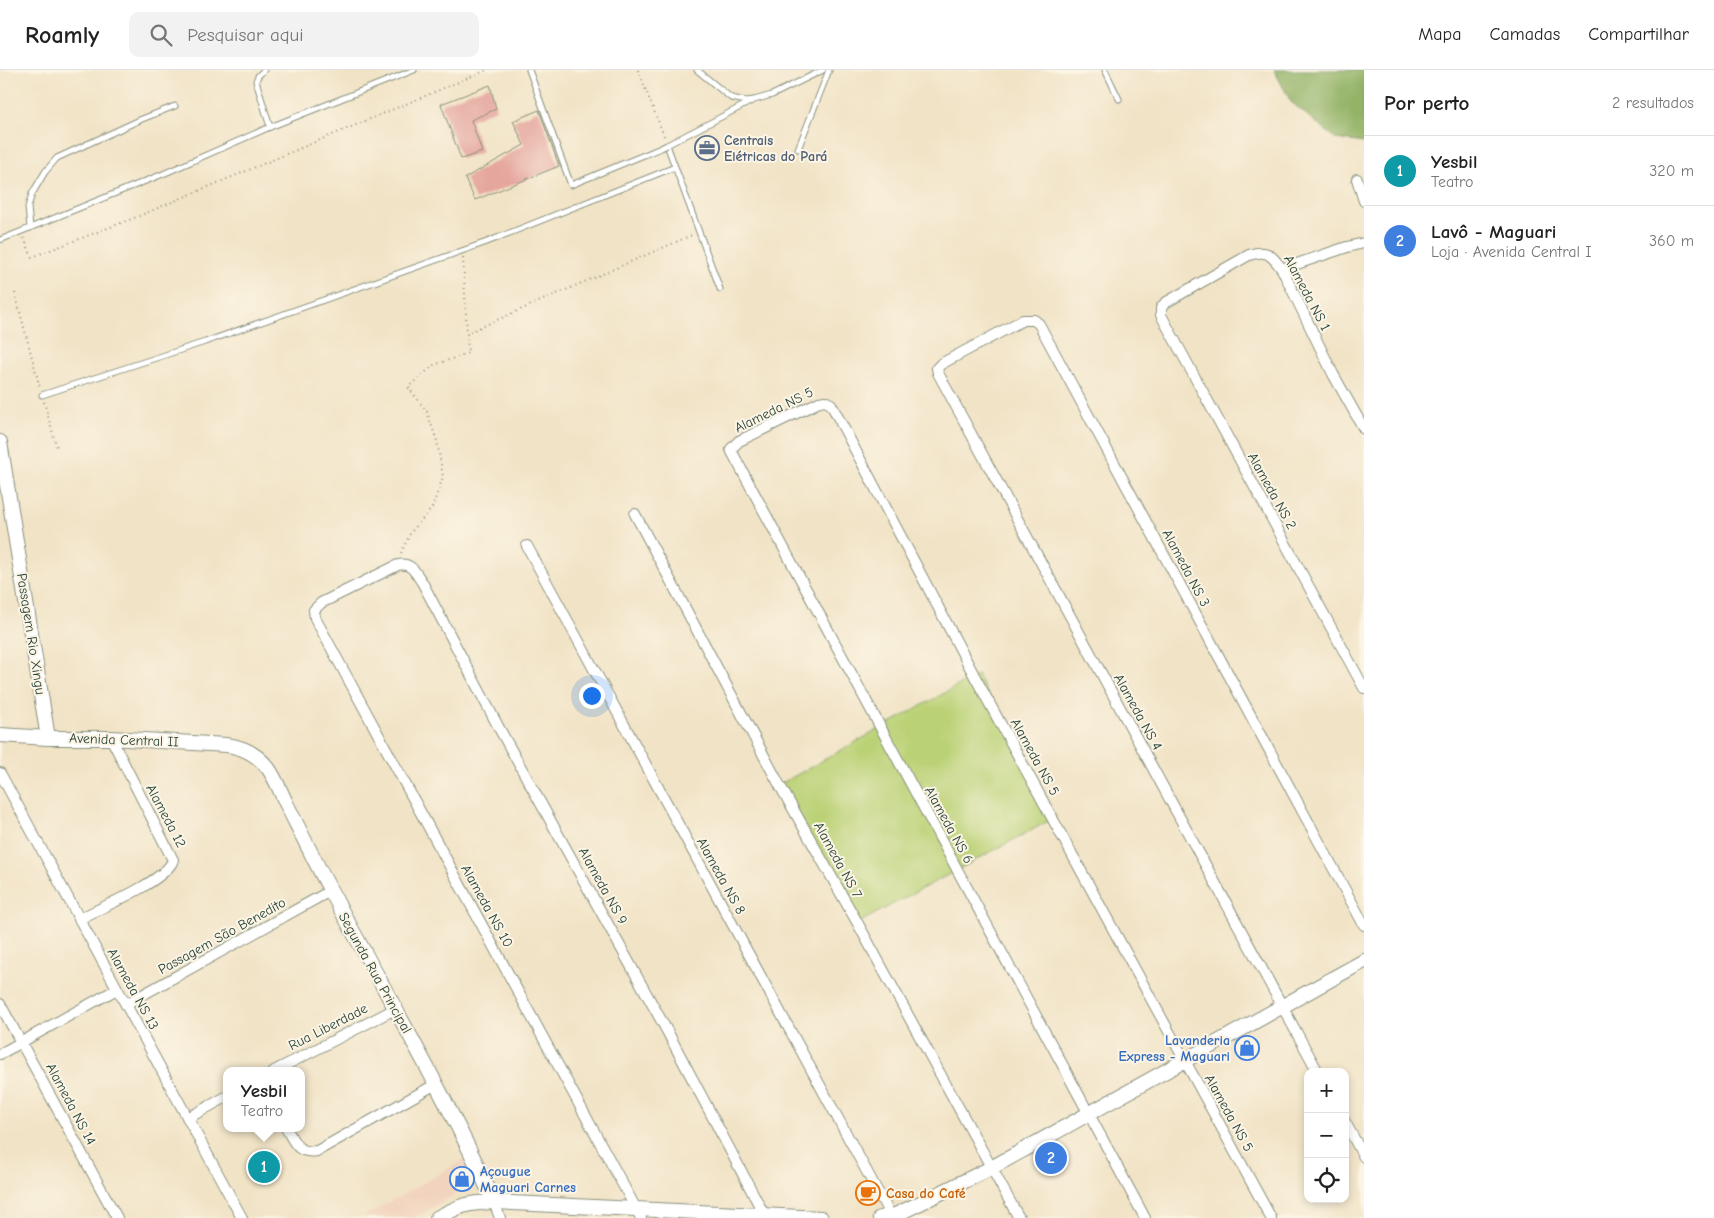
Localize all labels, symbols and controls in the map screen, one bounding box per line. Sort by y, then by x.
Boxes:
search box [129,12,479,57]
text: Roamly [25,21,99,49]
icon: search [147,21,175,49]
text: Pesquisar aqui [187,24,304,46]
text: Mapa [1418,24,1461,45]
text: Camadas [1489,24,1560,45]
text: Compartilhar [1588,24,1689,45]
text: Por perto [1384,91,1469,115]
text: 2 resultados [1612,94,1694,112]
place label: Centrais Elétricas do Pará [724,132,827,165]
office icon: Centrais Elétricas do Pará [694,135,720,161]
text: Yesbil [1431,151,1477,173]
text: 1 [1397,162,1403,180]
text: 320 m [1649,162,1694,180]
text: Teatro [1431,173,1473,191]
text: Lavô - Maguari [1431,221,1556,243]
text: 2 [1396,232,1404,250]
text: 360 m [1649,232,1694,250]
text: Loja · Avenida Central I [1431,243,1592,261]
street label: Alameda NS 1 [1280,252,1334,334]
street label: Alameda NS 5 [732,384,816,436]
street label: Alameda NS 2 [1244,450,1300,532]
street label: Alameda NS 3 [1159,526,1213,610]
street label: Passagem Rio Xingu [13,572,49,696]
street label: Alameda NS 4 [1110,671,1166,753]
your location [579,683,605,709]
street label: Alameda NS 5 [1007,715,1063,799]
street label: Avenida Central II [69,730,179,750]
street label: Alameda 12 [142,781,190,851]
street label: Alameda NS 6 [921,783,977,867]
street label: Alameda NS 7 [810,819,866,901]
street label: Alameda NS 8 [693,835,749,917]
street label: Alameda NS 9 [575,845,631,927]
street label: Alameda NS 10 [457,862,517,950]
street label: Passagem São Benedito [155,894,289,978]
street label: Segunda Rua Principal [335,910,415,1036]
street label: Alameda NS 13 [104,945,162,1033]
street label: Rua Liberdade [286,1000,370,1054]
place label: Lavanderia Express - Maguari [1118,1032,1230,1065]
shop icon: Lavanderia Express - Maguari [1234,1035,1260,1061]
street label: Alameda NS 14 [42,1060,100,1148]
popup [223,1067,305,1132]
map controls [1304,1068,1349,1203]
button: + [1304,1068,1349,1113]
street label: Alameda NS 5 [1201,1071,1257,1155]
text: Yesbil [241,1080,287,1102]
text: Teatro [241,1102,283,1120]
button: − [1304,1113,1349,1158]
pin: 2 [1035,1139,1067,1177]
pin: 1 [248,1148,280,1186]
button: locate [1304,1158,1349,1203]
place label: Açougue Maguari Carnes [480,1163,576,1196]
shop icon: Açougue Maguari Carnes [449,1166,475,1192]
cafe icon: Casa do Café [855,1180,881,1206]
place label: Casa do Café [886,1185,966,1202]

